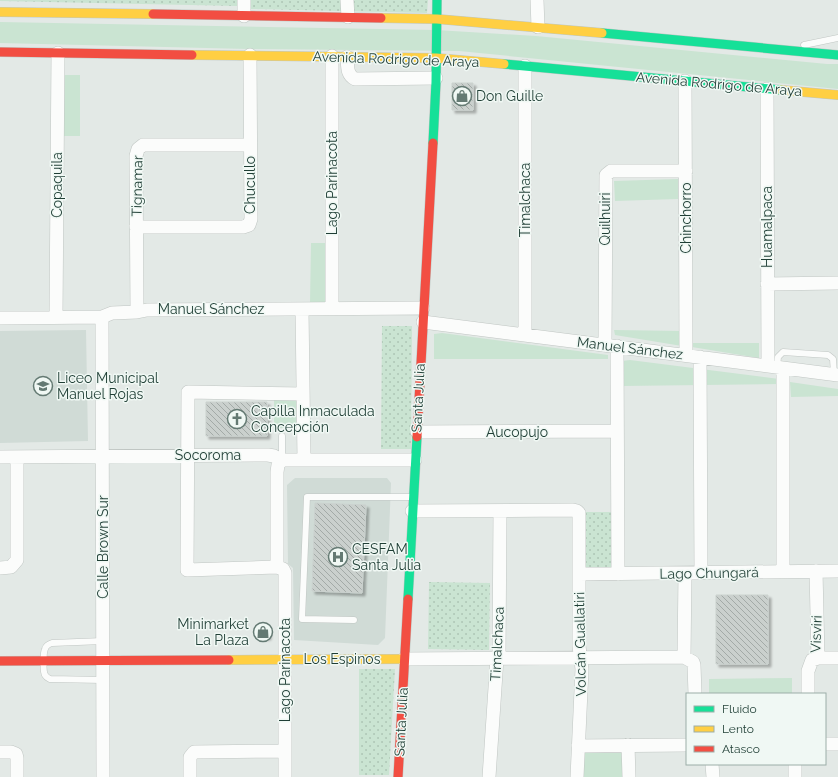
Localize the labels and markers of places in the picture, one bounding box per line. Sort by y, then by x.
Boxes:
shop icon: Don Guille [451,85,473,107]
place label: Don Guille [476,88,543,104]
place label: Liceo Municipal Manuel Rojas [57,370,159,402]
school or university icon: Liceo Municipal Manuel Rojas [32,375,54,397]
place label: Capilla Inmaculada Concepción [251,403,375,435]
church icon: Capilla Inmaculada Concepción [226,408,248,430]
place label: CESFAM Santa Julia [352,541,421,573]
hospital icon: CESFAM Santa Julia [327,546,349,568]
place label: Minimarket La Plaza [177,616,249,648]
shop icon: Minimarket La Plaza [252,621,274,643]

